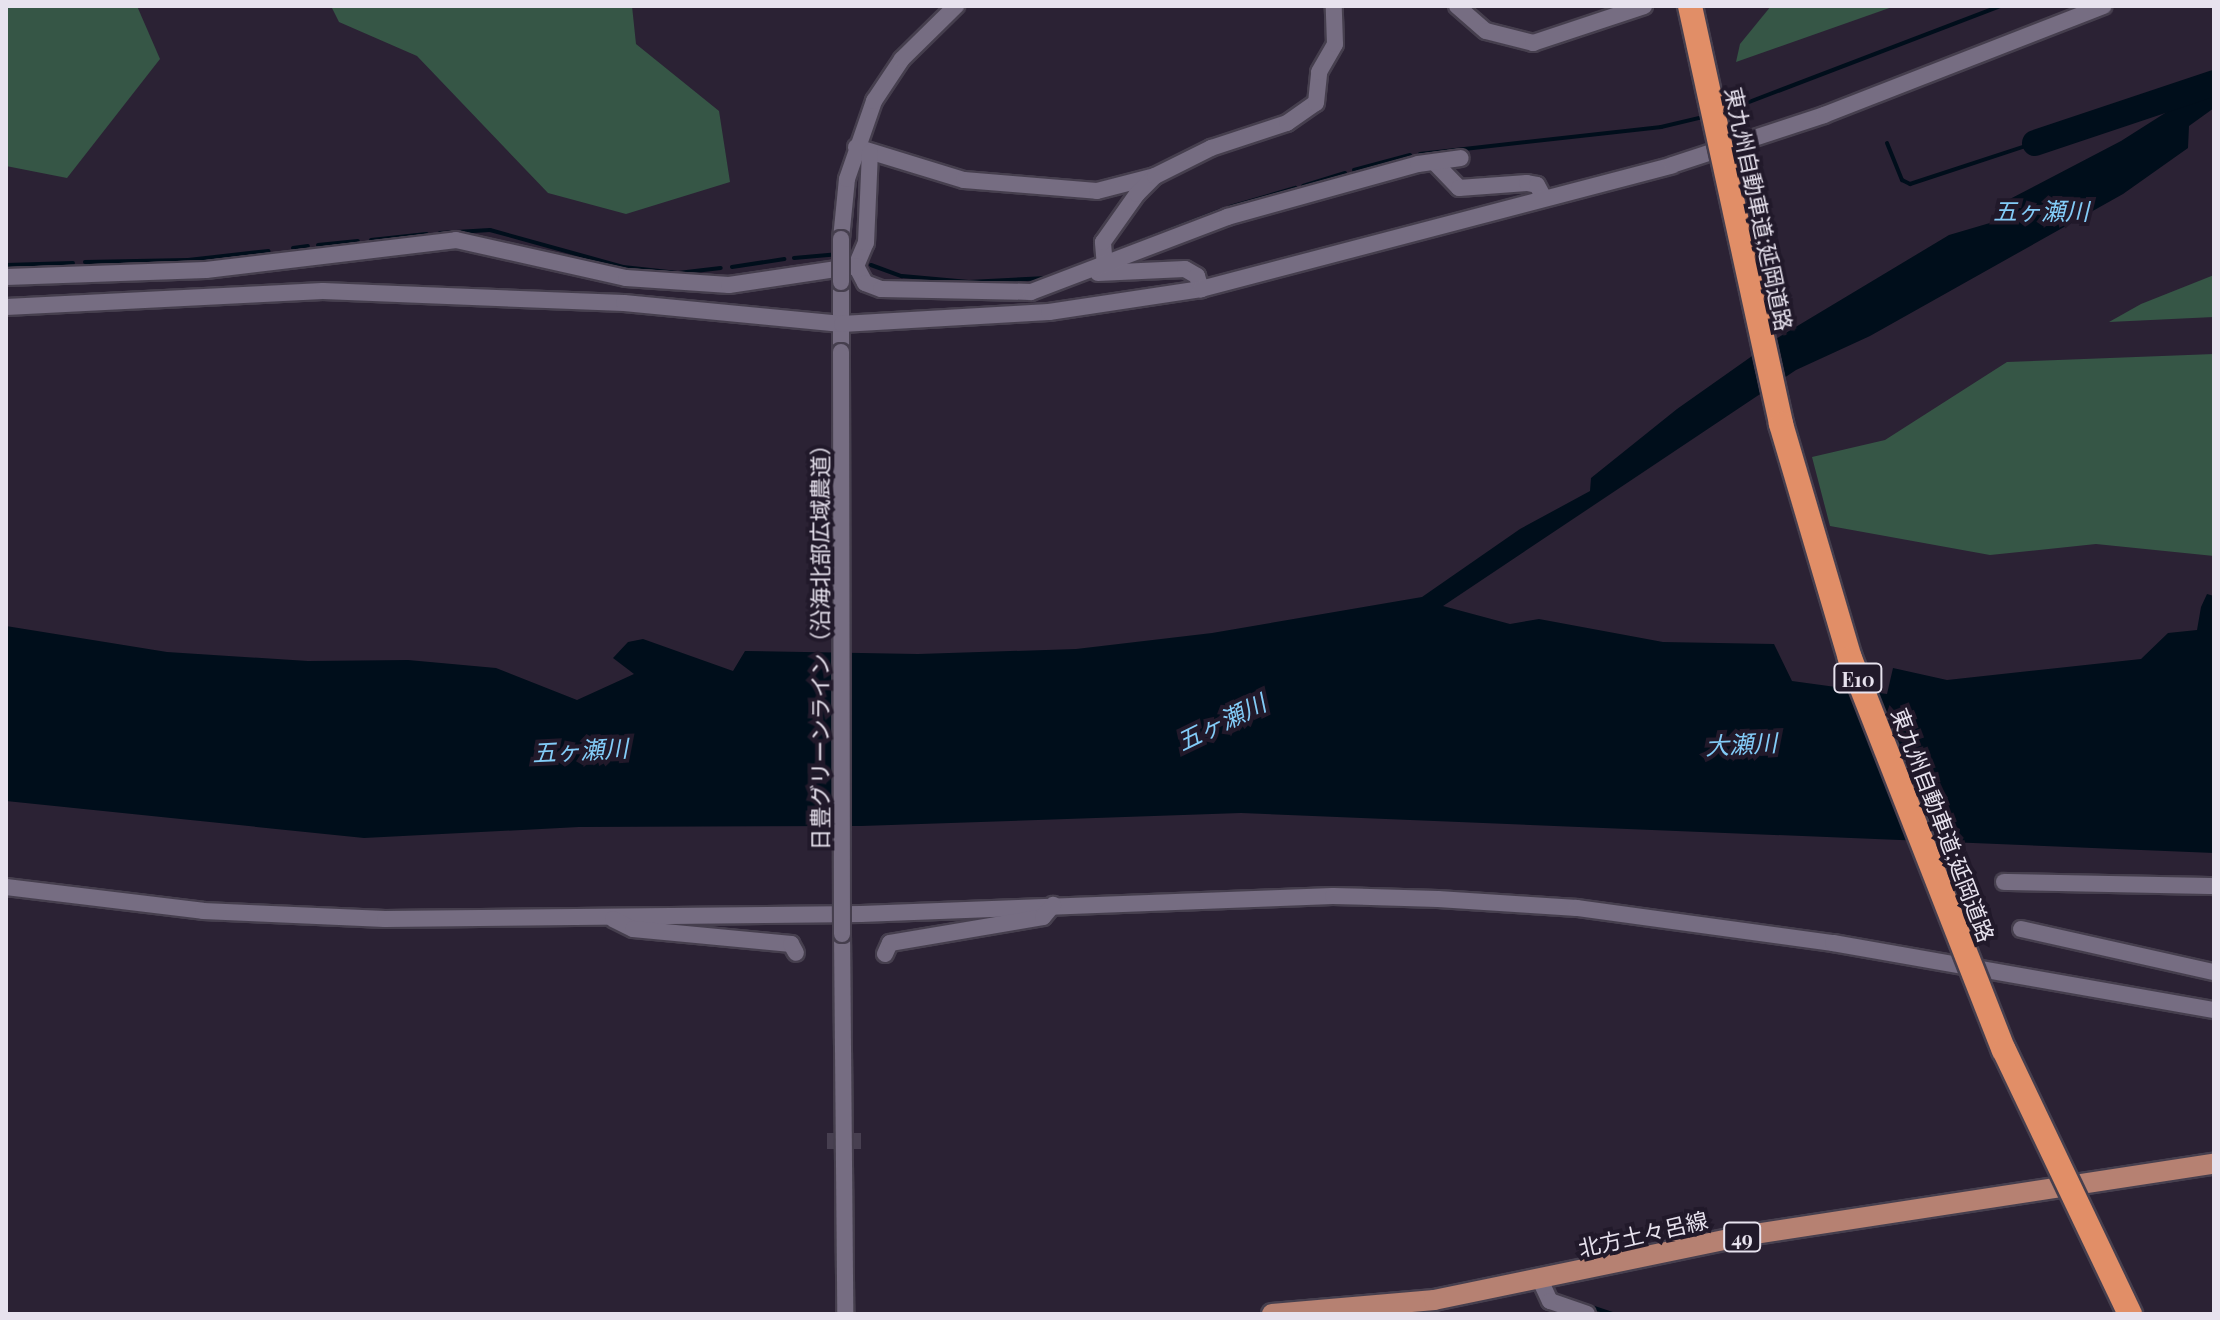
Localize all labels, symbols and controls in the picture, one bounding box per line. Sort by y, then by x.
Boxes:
street label: 東九州自動車道;延岡道路 [1720,85,1798,333]
water label: 五ヶ瀬川 [1993,197,2089,225]
street label: 日豊グリーンライン（沿海北部広域農道） [807,433,833,851]
road number: E10 [1832,662,1884,694]
water label: 五ヶ瀬川 [1172,688,1270,756]
street label: 東九州自動車道;延岡道路 [1886,704,2000,946]
water label: 大瀬川 [1704,728,1778,760]
water label: 五ヶ瀬川 [531,733,629,767]
street label: 北方土々呂線 [1576,1206,1710,1262]
road number: 49 [1722,1221,1762,1253]

